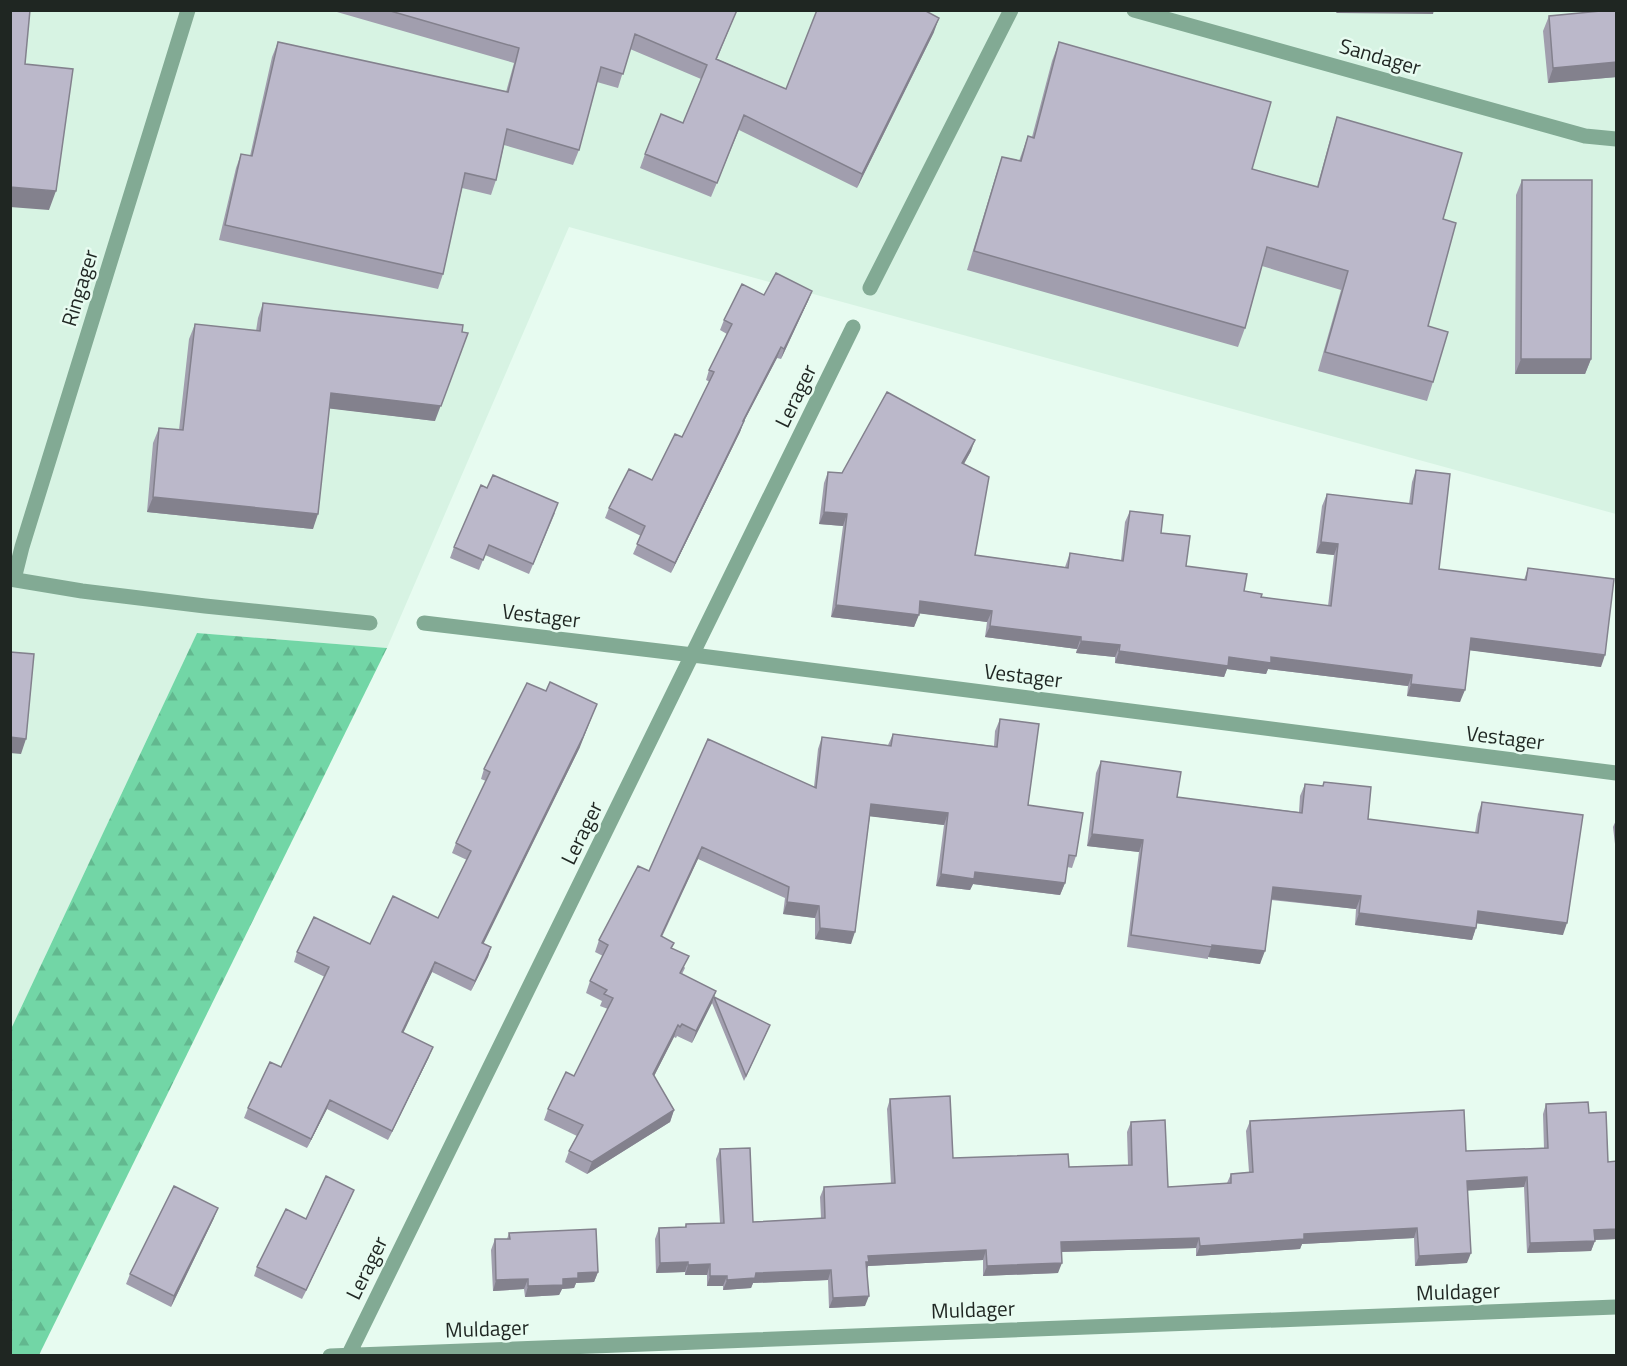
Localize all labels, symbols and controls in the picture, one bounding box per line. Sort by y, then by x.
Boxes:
street label: Sandager [1336,29,1425,83]
street label: Ringager [52,245,106,330]
street label: Lerager [766,358,824,433]
street label: Vestager [500,594,582,636]
street label: Vestager [982,654,1064,696]
street label: Vestager [1464,716,1546,758]
street label: Lerager [552,795,610,870]
street label: Lerager [337,1230,395,1305]
street label: Muldager [1415,1274,1500,1308]
street label: Muldager [930,1292,1015,1326]
street label: Muldager [444,1311,529,1345]

